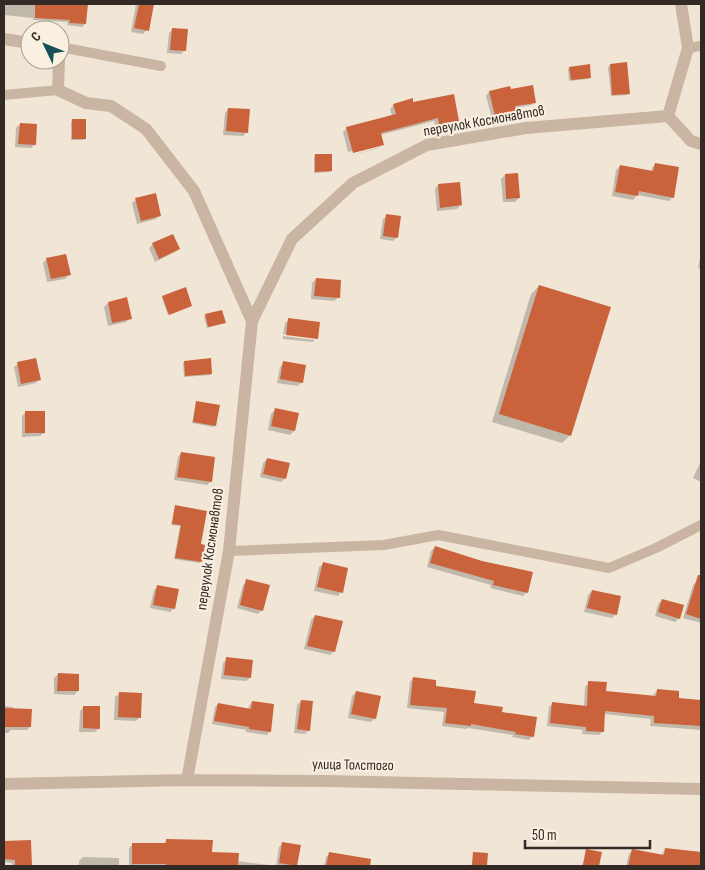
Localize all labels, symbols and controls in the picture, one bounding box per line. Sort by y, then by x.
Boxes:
north arrow [20,20,70,70]
text: С [27,28,45,45]
street label: переулок Космонавтов [422,101,546,141]
street label: переулок Космонавтов [192,487,228,611]
street label: улица Толстого [312,755,394,775]
scale bar [525,818,650,850]
text: 50 m [532,826,557,845]

